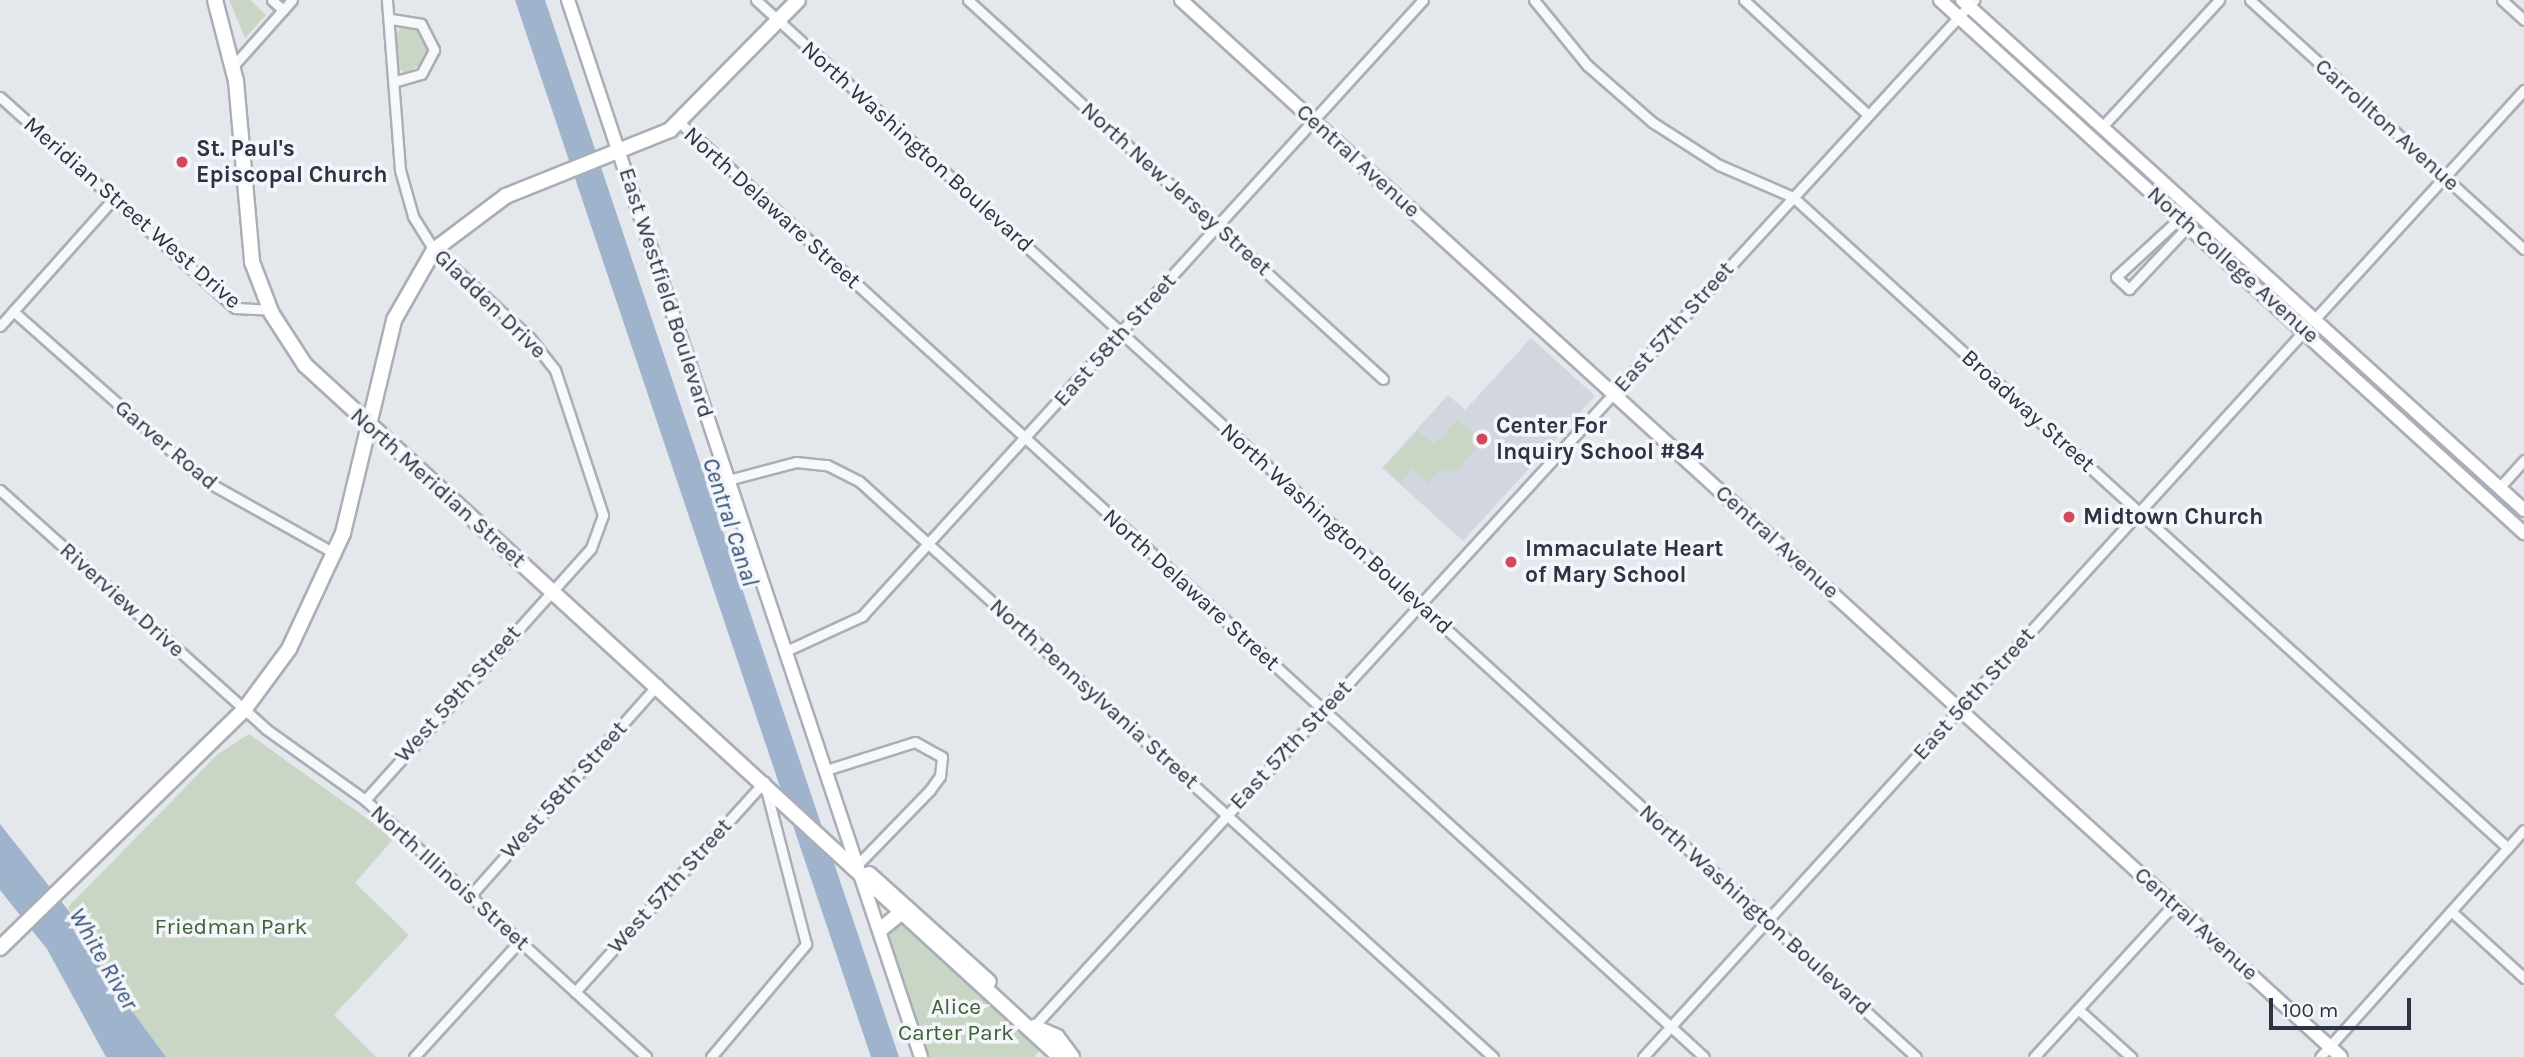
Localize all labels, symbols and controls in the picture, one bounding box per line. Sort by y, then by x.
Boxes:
street label: North Washington Boulevard [795,36,1039,258]
street label: Carrollton Avenue [2309,53,2465,197]
street label: North New Jersey Street [1075,96,1277,282]
street label: Central Avenue [1290,98,1426,224]
street label: Meridian Street West Drive [18,111,246,315]
street label: North Delaware Street [678,121,866,295]
place label: St. Paul's Episcopal Church [196,135,388,189]
marker: St. Paul's Episcopal Church [174,154,190,170]
street label: East Westfield Boulevard [612,164,720,422]
street label: North College Avenue [2141,180,2325,350]
street label: Gladden Drive [428,243,552,365]
street label: East 57th Street [1608,256,1740,398]
street label: East 58th Street [1048,268,1182,412]
street label: Broadway Street [1956,344,2100,478]
street label: Garver Road [109,394,223,496]
street label: North Meridian Street [345,402,531,574]
place label: Center For Inquiry School #84 [1496,412,1704,466]
street label: North Washington Boulevard [1214,418,1458,640]
marker: Center For Inquiry School #84 [1474,431,1490,447]
water label: Central Canal [696,454,764,590]
street label: Central Avenue [1709,479,1845,605]
street label: North Delaware Street [1097,503,1285,677]
place label: Midtown Church [2083,503,2263,531]
marker: Midtown Church [2061,509,2077,525]
place label: Immaculate Heart of Mary School [1525,535,1723,589]
street label: Riverview Drive [54,537,190,663]
marker: Immaculate Heart of Mary School [1503,554,1519,570]
street label: North Pennsylvania Street [984,593,1204,795]
street label: West 59th Street [389,620,527,768]
street label: East 56th Street [1907,622,2041,766]
street label: East 57th Street [1224,675,1358,815]
street label: West 58th Street [495,715,633,865]
street label: North Illinois Street [365,799,535,957]
street label: North Washington Boulevard [1633,799,1877,1021]
street label: West 57th Street [602,813,738,959]
street label: Central Avenue [2128,861,2264,987]
water label: White River [62,903,144,1015]
park label: Friedman Park [155,913,307,941]
scale bar [2272,984,2414,1028]
park label: Alice Carter Park [898,993,1014,1047]
text: 100 m [2282,998,2339,1022]

